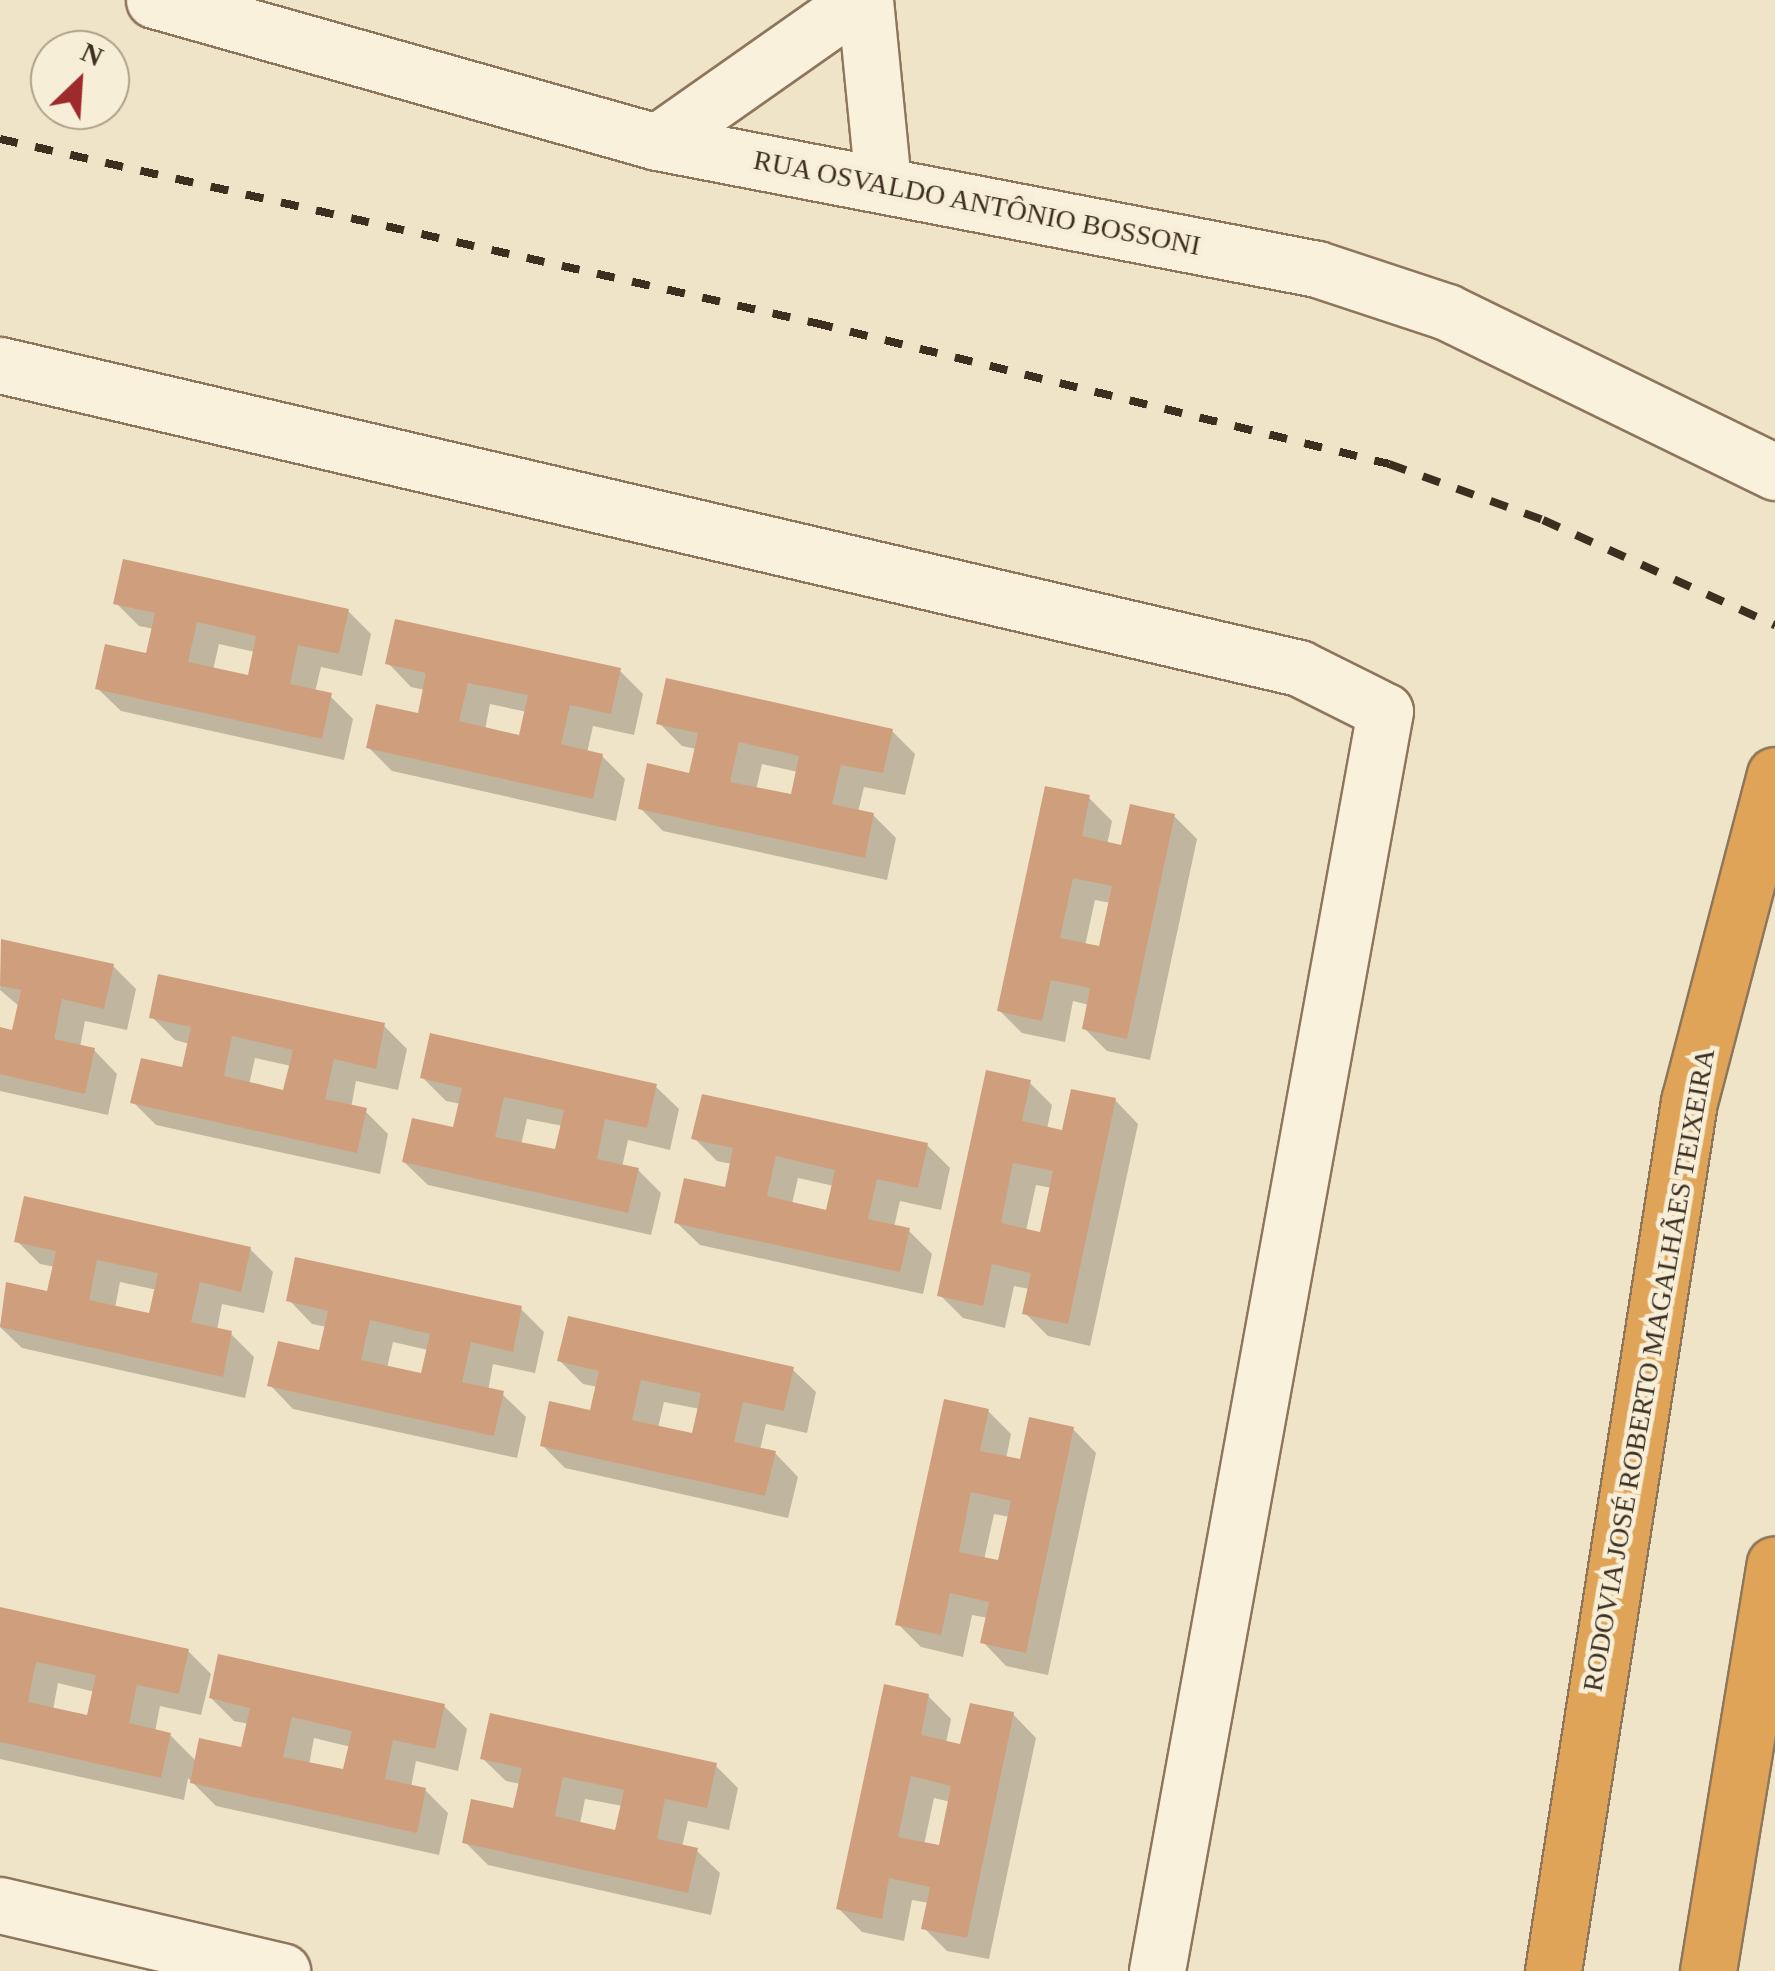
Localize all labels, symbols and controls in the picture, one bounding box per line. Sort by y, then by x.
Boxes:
north arrow [30,30,130,130]
text: N [76,36,108,72]
street label: RUA OSVALDO ANTÔNIO BOSSONI [749,143,1205,263]
street label: RODOVIA JOSÉ ROBERTO MAGALHÃES TEIXEIRA [1576,1045,1722,1695]

